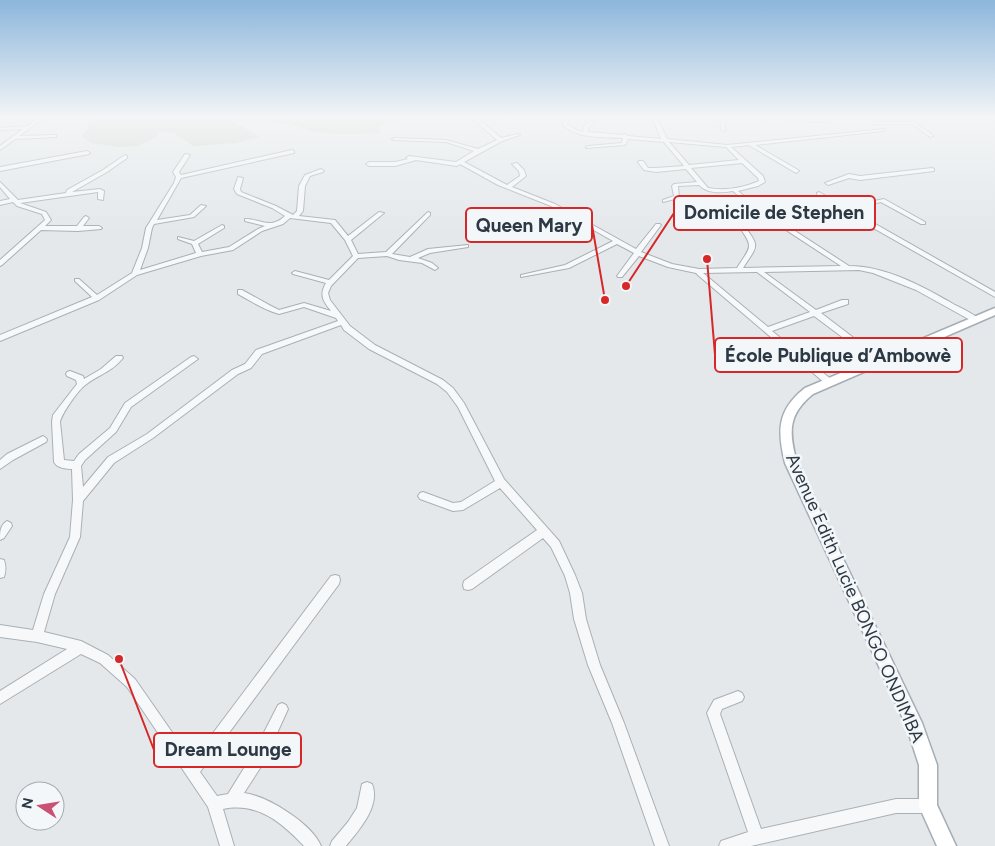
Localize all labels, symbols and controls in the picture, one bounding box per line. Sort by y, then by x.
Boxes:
callout: Domicile de Stephen [674,196,875,230]
text: Domicile de Stephen [684,201,864,224]
callout: Queen Mary [466,208,592,242]
text: Queen Mary [476,214,582,237]
callout: École Publique d’Ambowè [715,338,962,372]
text: École Publique d’Ambowè [725,344,952,367]
street label: Avenue Edith Lucie BONGO ONDIMBA [781,450,929,746]
callout: Dream Lounge [154,733,301,767]
text: Dream Lounge [164,738,292,761]
north arrow [15,781,65,831]
text: N [18,796,37,810]

